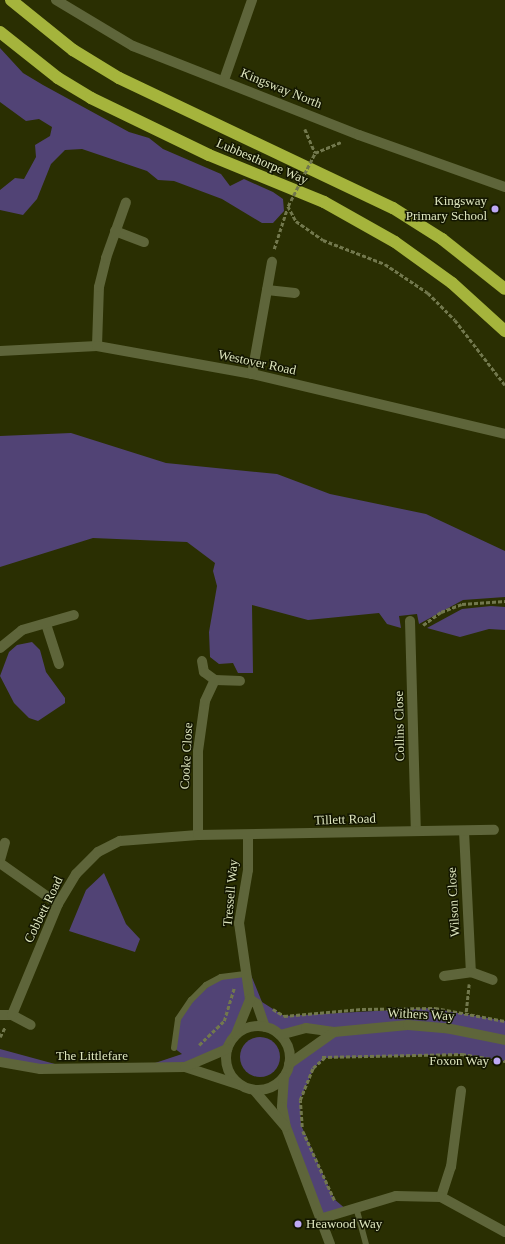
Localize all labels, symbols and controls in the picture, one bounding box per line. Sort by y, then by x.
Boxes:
street label: Kingsway North [238,66,324,112]
street label: Lubbesthorpe Way [214,136,310,188]
place label: Kingsway Primary School [406,194,487,225]
marker: Kingsway Primary School [490,204,500,214]
street label: Westover Road [217,347,297,379]
street label: Collins Close [392,691,408,761]
street label: Cooke Close [177,722,197,790]
street label: Tillett Road [314,811,376,829]
street label: Tressell Way [220,859,242,927]
street label: Wilson Close [444,867,464,937]
street label: Cobbett Road [21,874,67,946]
street label: Withers Way [387,1005,455,1025]
street label: The Littlefare [56,1048,128,1064]
place label: Foxon Way [429,1053,489,1069]
marker: Foxon Way [492,1056,502,1066]
place label: Heawood Way [306,1216,383,1232]
marker: Heawood Way [293,1219,303,1229]

